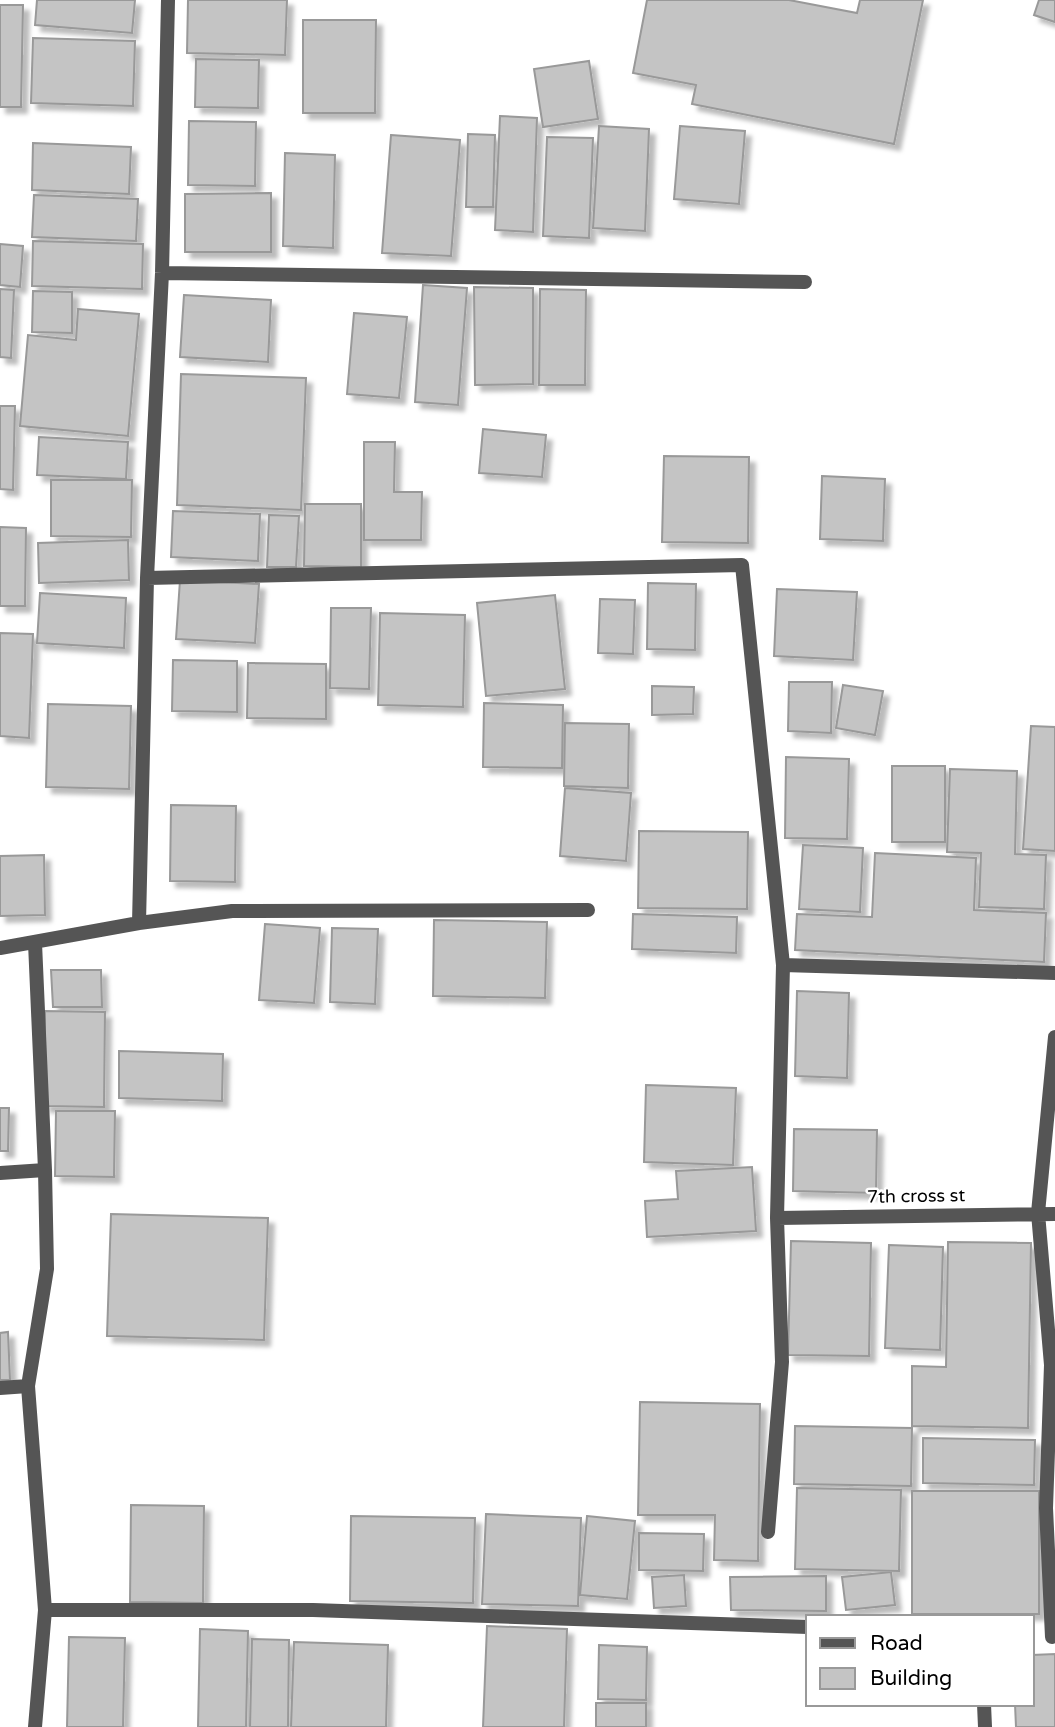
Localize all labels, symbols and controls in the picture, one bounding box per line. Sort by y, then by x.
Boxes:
street label: 7th cross st [867,1184,966,1208]
legend [806,1615,1034,1706]
text: Road [870,1631,923,1656]
text: Building [870,1666,952,1691]

